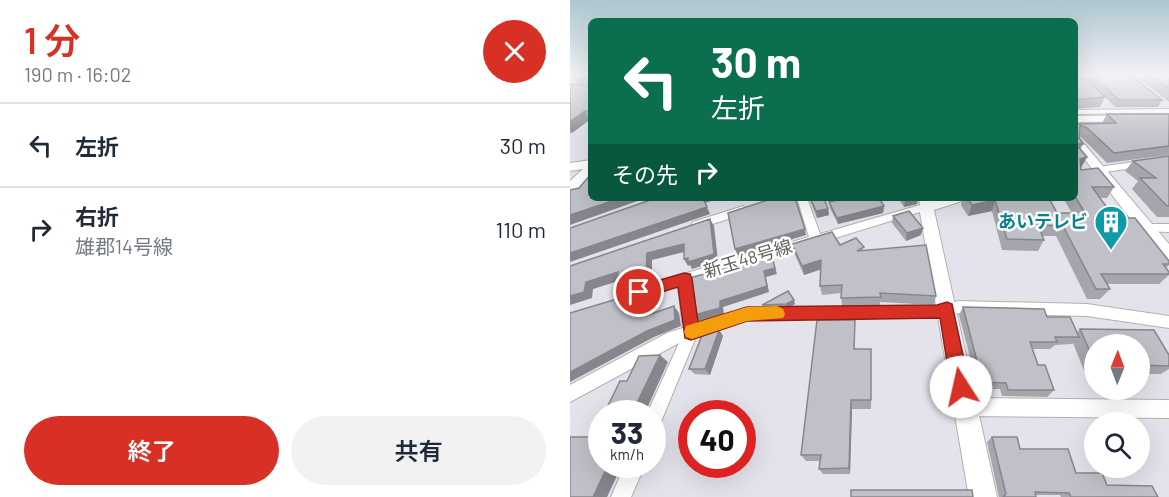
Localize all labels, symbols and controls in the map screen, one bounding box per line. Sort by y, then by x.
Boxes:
text: 1 分 [24,18,80,61]
button: close [483,20,546,83]
text: 30 m [711,36,801,86]
icon: left [612,42,690,120]
text: 190 m · 16:02 [24,62,132,86]
text: 左折 [711,91,765,123]
icon: left [24,129,57,162]
text: 30 m [500,132,546,158]
text: 左折 [75,133,119,159]
icon: right [690,156,723,189]
text: その先 [612,161,678,187]
text: 右折 [75,203,119,229]
building icon: あいテレビ [1093,204,1129,251]
place label: あいテレビ [998,210,1088,232]
icon: right [24,213,57,246]
text: 110 m [496,216,546,242]
text: 雄郡14号線 [75,234,173,258]
street label: 新玉48号線 [701,234,795,282]
pin [613,266,664,317]
icon: arrive [622,275,655,308]
north arrow [1084,334,1150,400]
map controls [1084,334,1150,478]
position arrow [929,355,993,419]
speed limit sign: 40 [678,400,756,478]
button: search [1084,412,1150,478]
text: 33 [611,414,643,450]
button: 終了 [24,416,279,485]
button: 共有 [291,416,546,485]
text: km/h [610,445,644,463]

